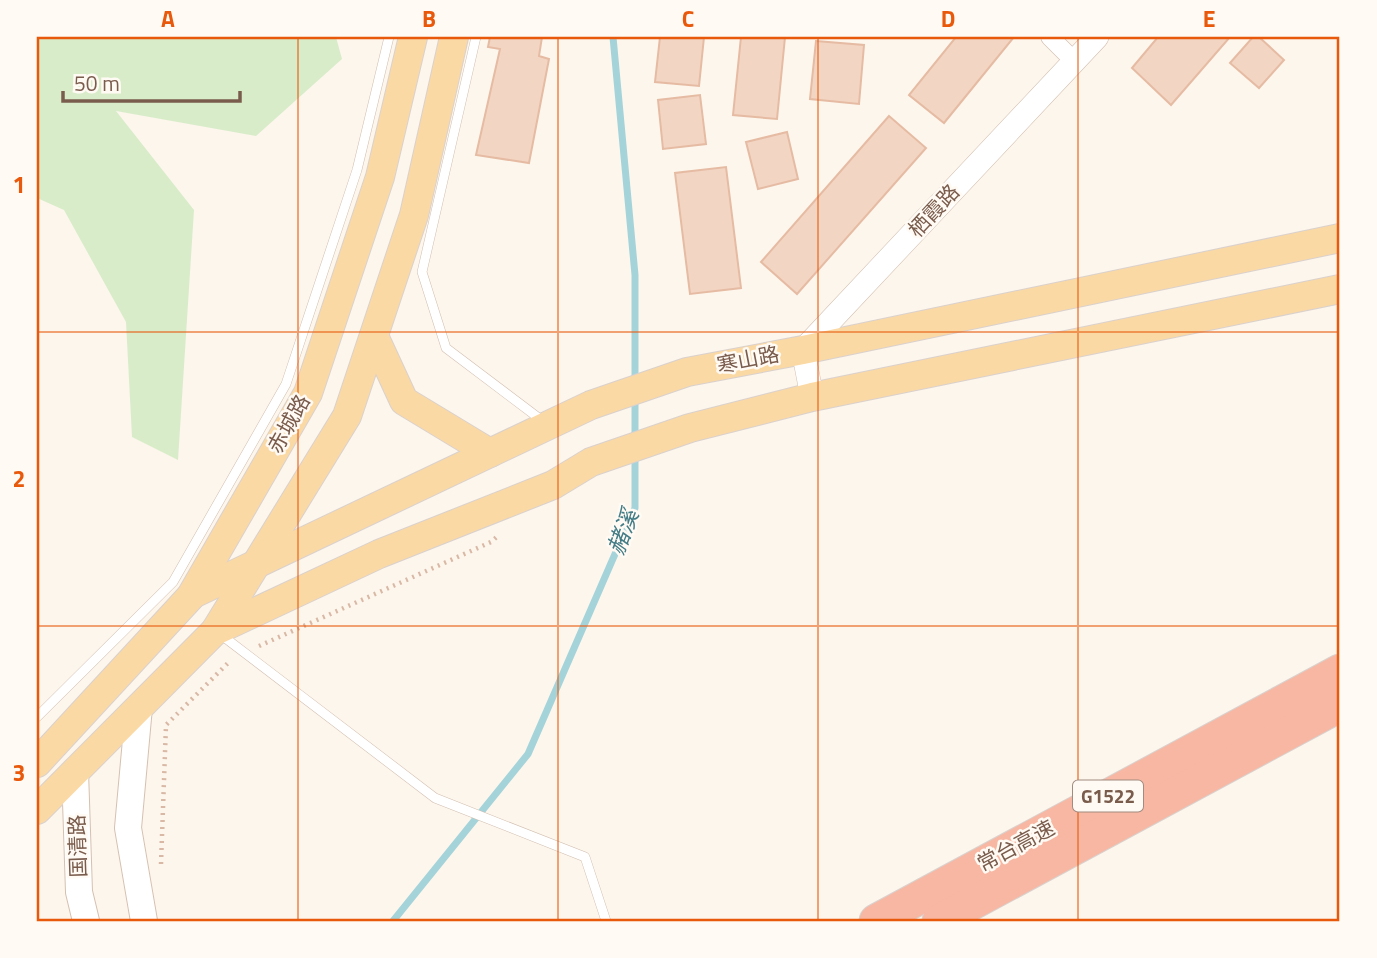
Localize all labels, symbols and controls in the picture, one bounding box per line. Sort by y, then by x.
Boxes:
text: A [161,1,175,36]
text: B [422,1,436,36]
text: C [682,1,694,36]
text: D [941,1,955,36]
text: E [1203,1,1215,36]
scale bar [63,60,240,104]
text: 50 m [74,67,120,99]
text: 1 [13,167,25,202]
street label: 栖霞路 [900,176,966,244]
street label: 寒山路 [714,337,782,381]
street label: 赤城路 [259,388,317,459]
text: 2 [13,461,25,496]
water label: 赭溪 [598,501,648,560]
text: 3 [13,755,25,790]
road number: G1522 [1073,780,1143,811]
street label: 常台高速 [971,811,1060,879]
street label: 国清路 [60,814,94,878]

